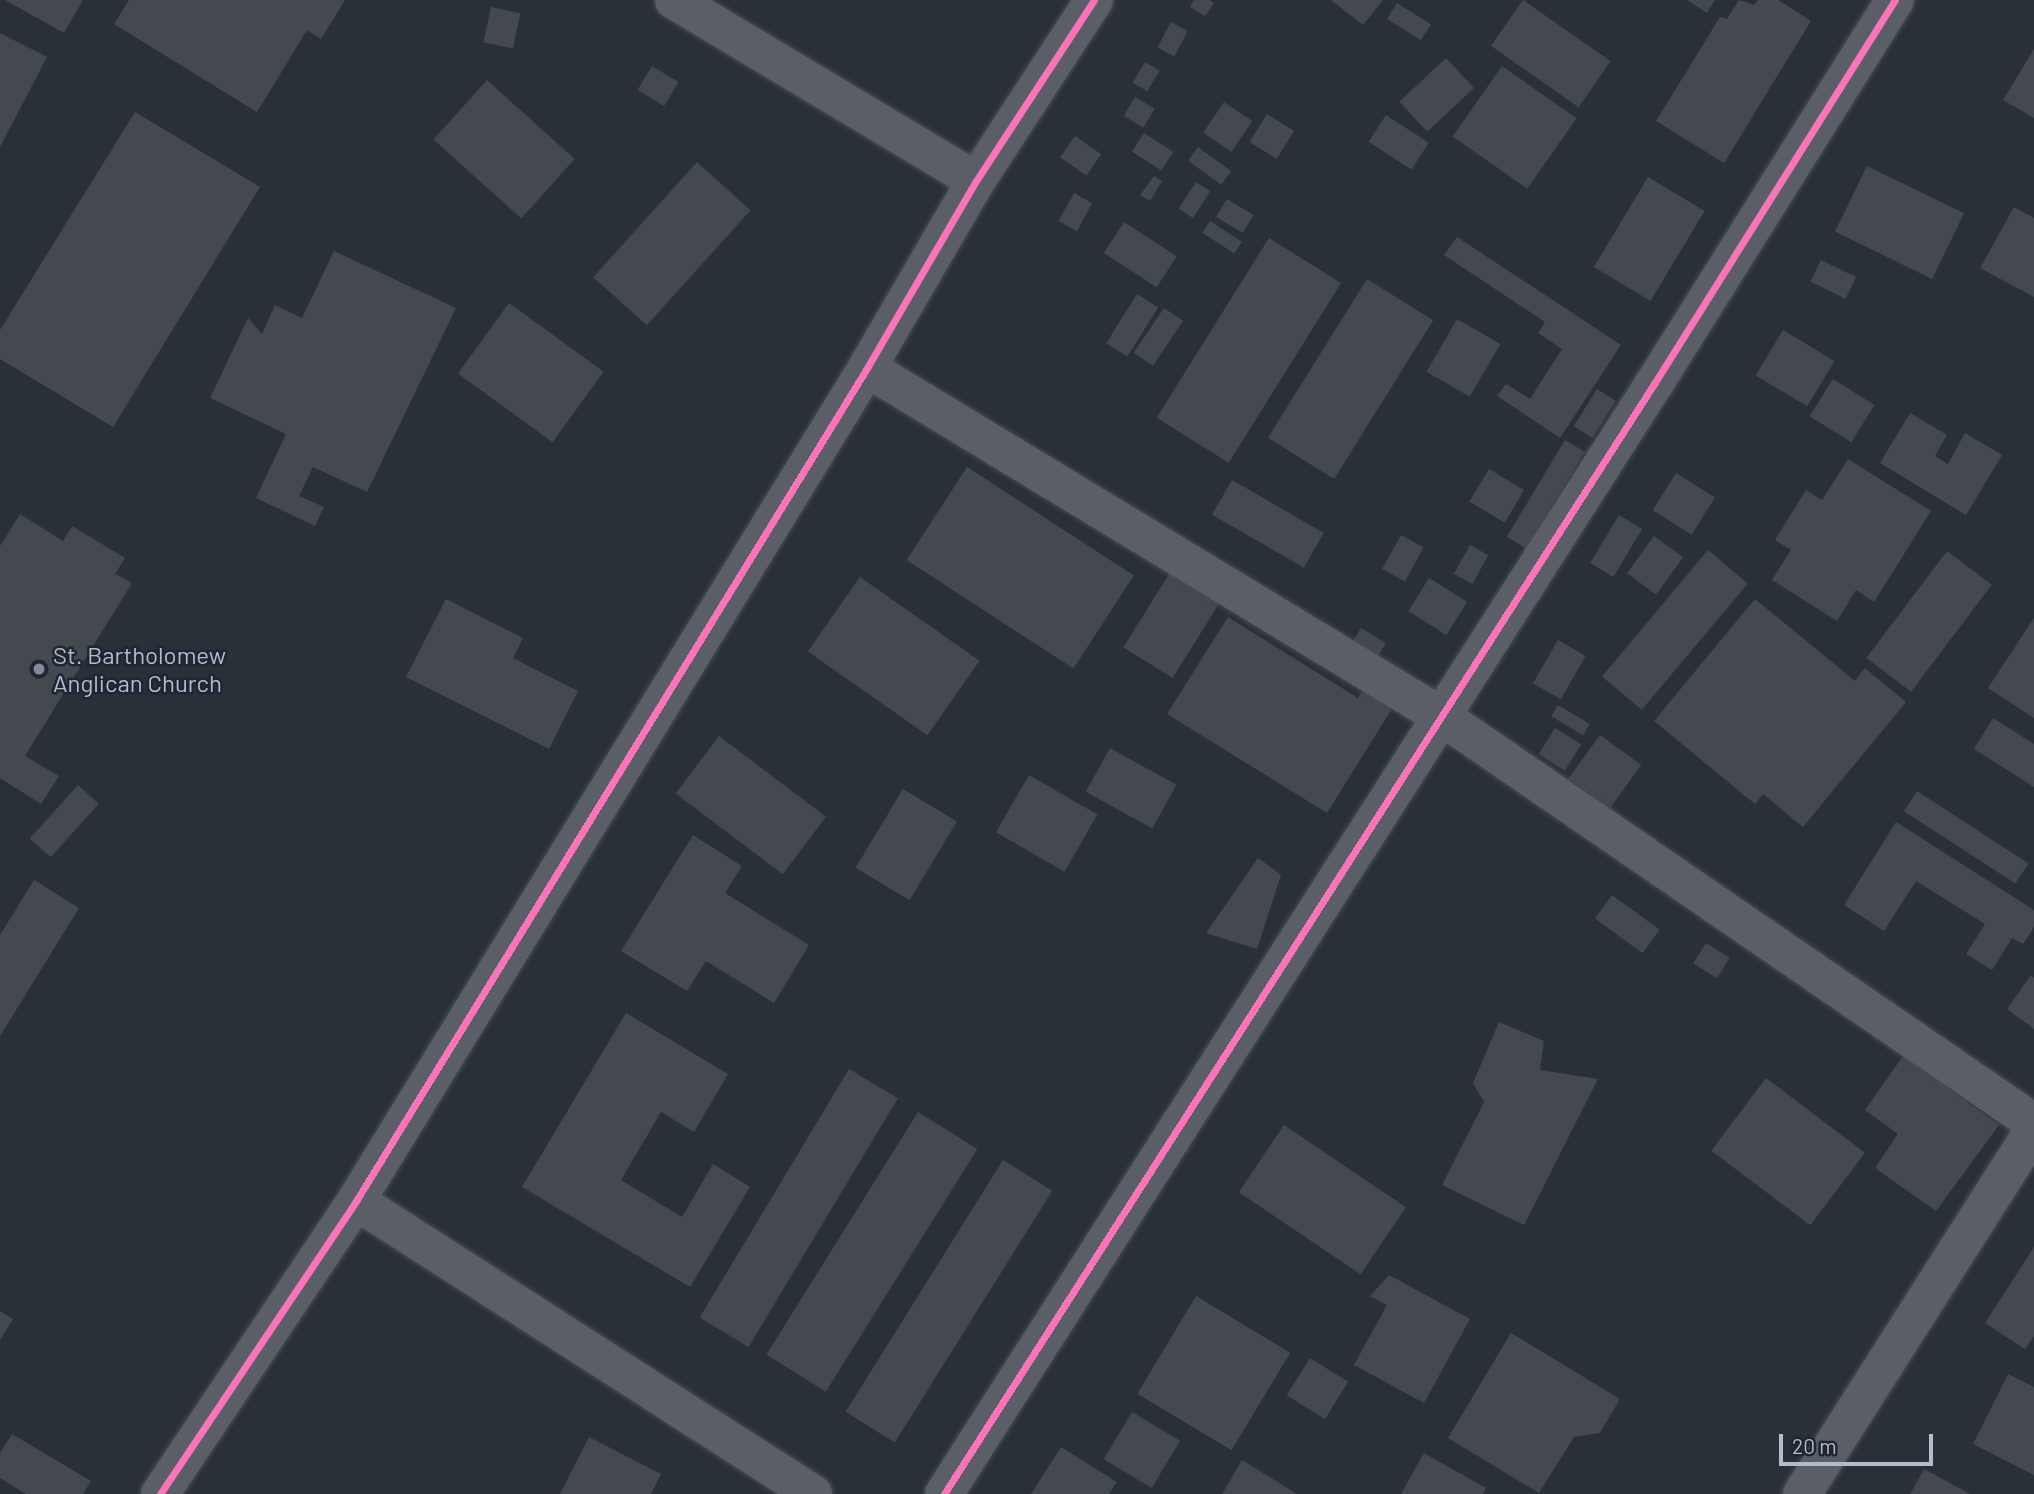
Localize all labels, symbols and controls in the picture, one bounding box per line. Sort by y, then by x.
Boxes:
place label: St. Bartholomew Anglican Church [53,641,226,697]
marker: St. Bartholomew Anglican Church [31,661,47,677]
scale bar [1782,1420,1936,1464]
text: 20 m [1792,1433,1837,1458]

